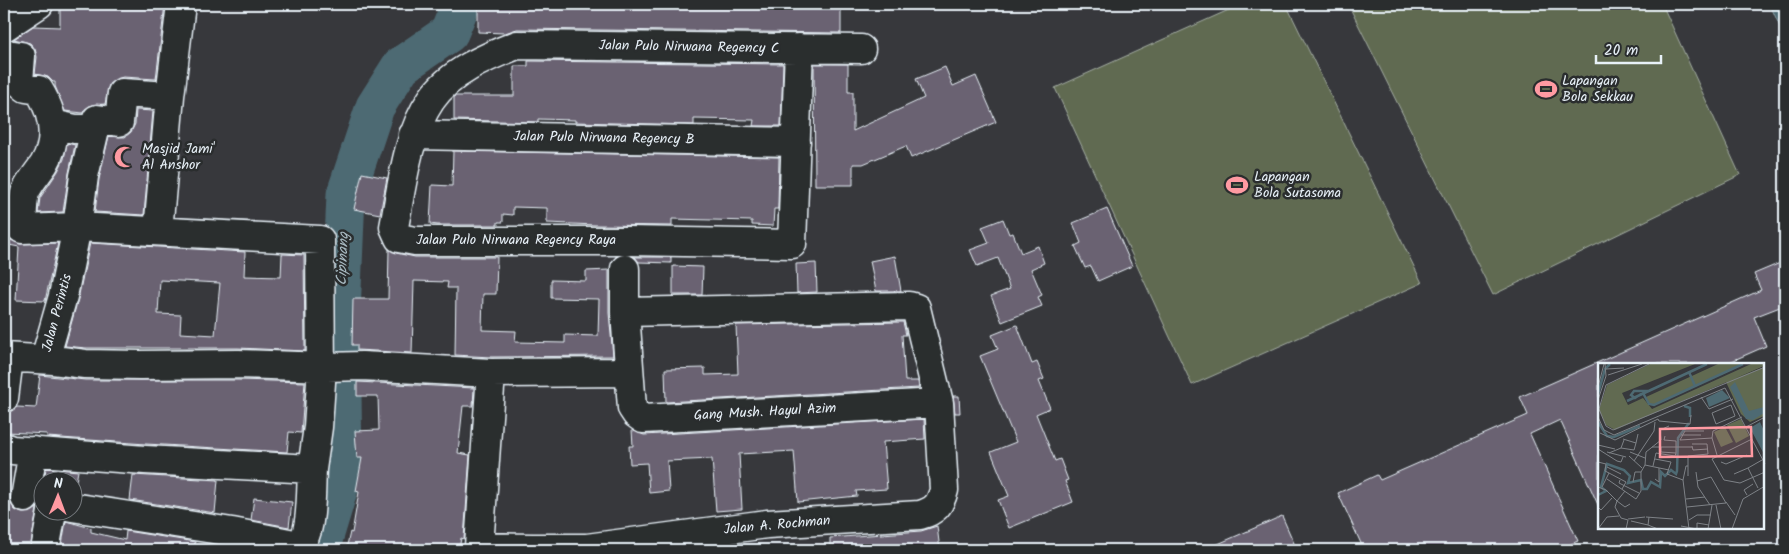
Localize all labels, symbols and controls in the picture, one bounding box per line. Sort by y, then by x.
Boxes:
scale bar [1596,32,1662,64]
street label: Jalan Pulo Nirwana Regency C [598,34,780,60]
text: 20 m [1604,39,1638,63]
place label: Lapangan Bola Sekkau [1562,70,1633,108]
sports icon: Lapangan Bola Sekkau [1533,76,1559,102]
street label: Jalan Pulo Nirwana Regency B [513,125,695,151]
place label: Masjid Jami' Al Anshor [142,138,216,176]
mosque icon: Masjid Jami' Al Anshor [112,144,138,170]
place label: Lapangan Bola Sutasoma [1254,166,1341,204]
sports icon: Lapangan Bola Sutasoma [1224,172,1250,198]
street label: Jalan Pulo Nirwana Regency Raya [416,229,616,251]
water label: Cipinang [330,231,356,286]
street label: Jalan Perintis [36,271,78,355]
inset map [1598,363,1764,529]
street label: Gang Mush. Hayul Azim [693,397,837,427]
north arrow [32,472,82,522]
text: N [54,473,63,495]
street label: Jalan A. Rochman [723,509,831,541]

